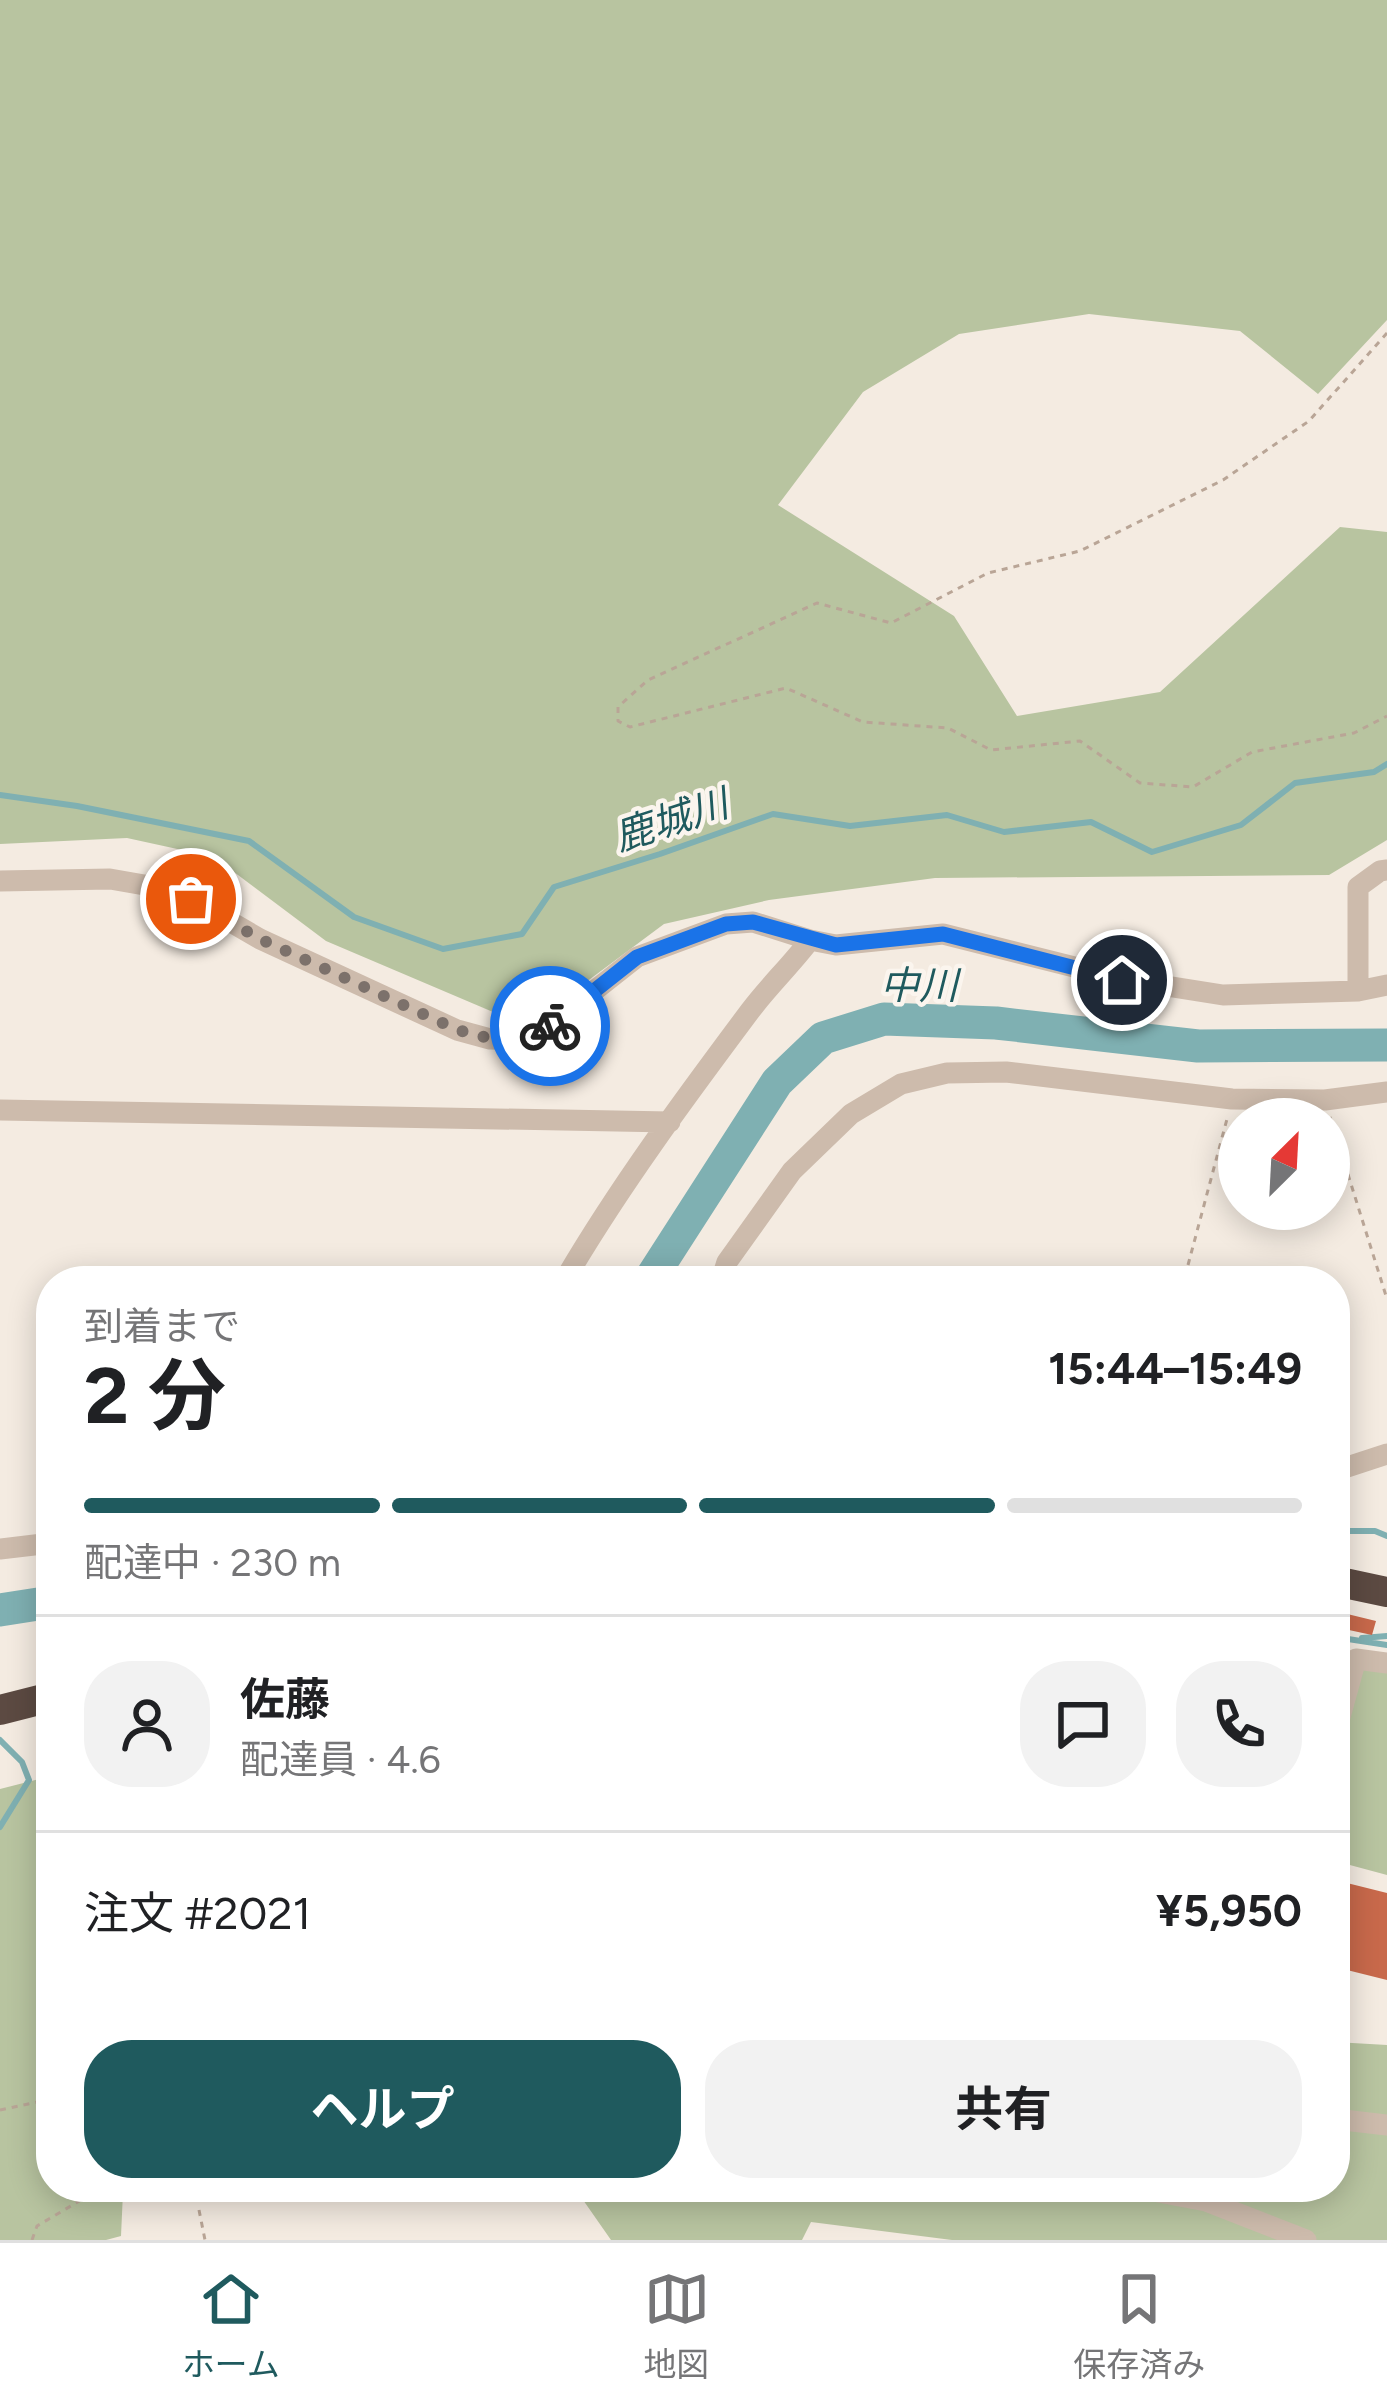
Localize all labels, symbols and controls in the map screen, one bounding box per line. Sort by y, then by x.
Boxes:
water label: 鹿城川 [608,778,738,860]
pin [140,848,242,950]
icon: bag [158,866,224,932]
pin [1071,929,1173,1031]
icon: home [1089,947,1155,1013]
water label: 中川 [880,962,962,1009]
courier [490,966,610,1086]
icon: bike [517,993,583,1059]
north arrow [1218,1098,1350,1230]
map controls [1218,1098,1350,1230]
text: 到着まで [84,1303,240,1350]
text: 15:44–15:49 [1048,1341,1302,1395]
text: 2 分 [84,1349,226,1443]
text: 配達中 · 230 m [84,1539,341,1586]
button: person [84,1661,210,1787]
button: chat [1020,1661,1146,1787]
button: phone [1176,1661,1302,1787]
text: 佐藤 [240,1672,330,1726]
text: 配達員 · 4.6 [240,1736,441,1783]
text: ¥5,950 [1156,1883,1302,1937]
text: 注文 #2021 [84,1886,311,1940]
button: ヘルプ [84,2040,681,2178]
button: 共有 [705,2040,1302,2178]
tab: ホーム [182,2266,280,2386]
tab: 地図 [644,2266,710,2386]
tab: 保存済み [1073,2266,1205,2386]

